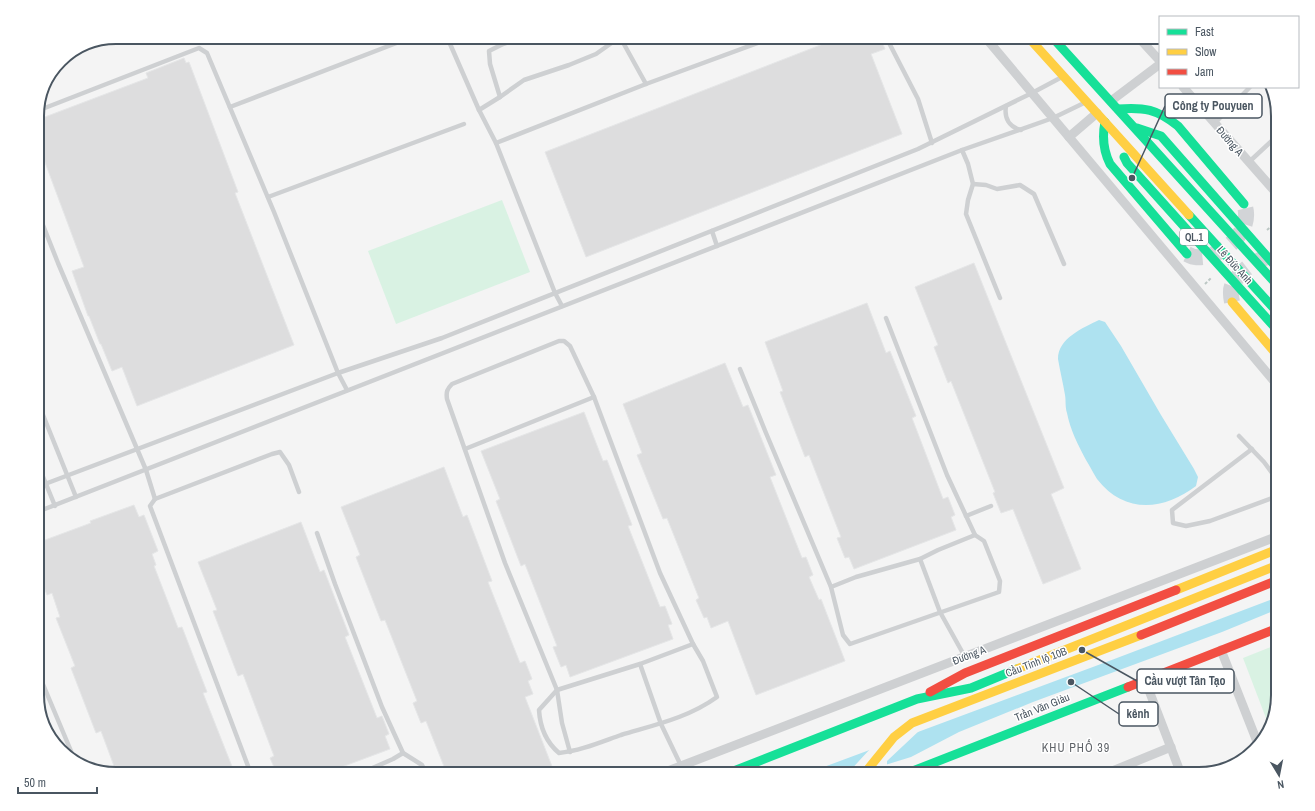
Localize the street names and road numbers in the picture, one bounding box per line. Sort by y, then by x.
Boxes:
street label: Đường A [1213,123,1247,159]
road number: QL.1 [1180,229,1208,245]
street label: Lê Đức Anh [1214,243,1256,287]
street label: Đường A [950,642,989,668]
street label: Cầu Tỉnh lộ 10B [1003,644,1069,680]
street label: Trần Văn Giàu [1012,690,1072,724]

